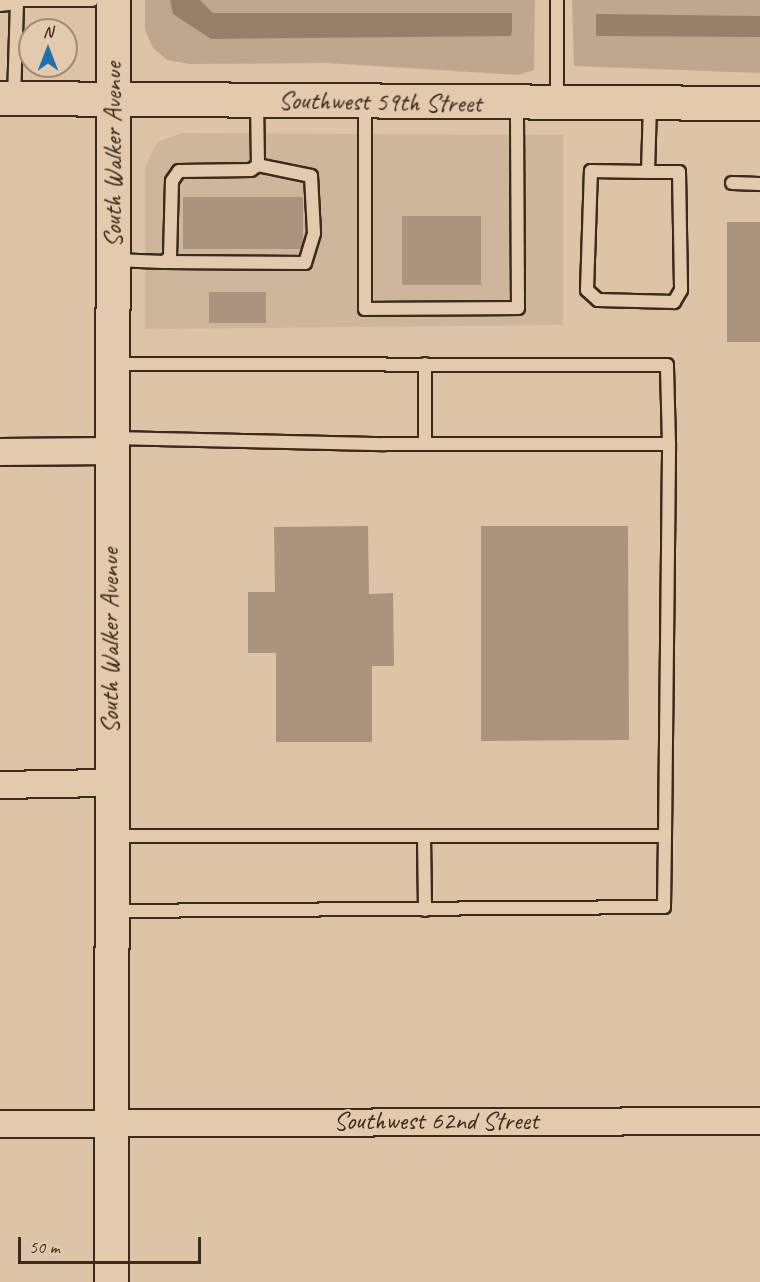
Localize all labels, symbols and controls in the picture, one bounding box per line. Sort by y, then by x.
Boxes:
north arrow [18,18,78,78]
text: N [43,22,53,42]
street label: South Walker Avenue [97,62,129,248]
street label: Southwest 59th Street [278,85,482,119]
street label: South Walker Avenue [94,548,126,734]
street label: Southwest 62nd Street [333,1105,539,1137]
scale bar [21,1225,204,1263]
text: 50 m [29,1236,60,1258]

